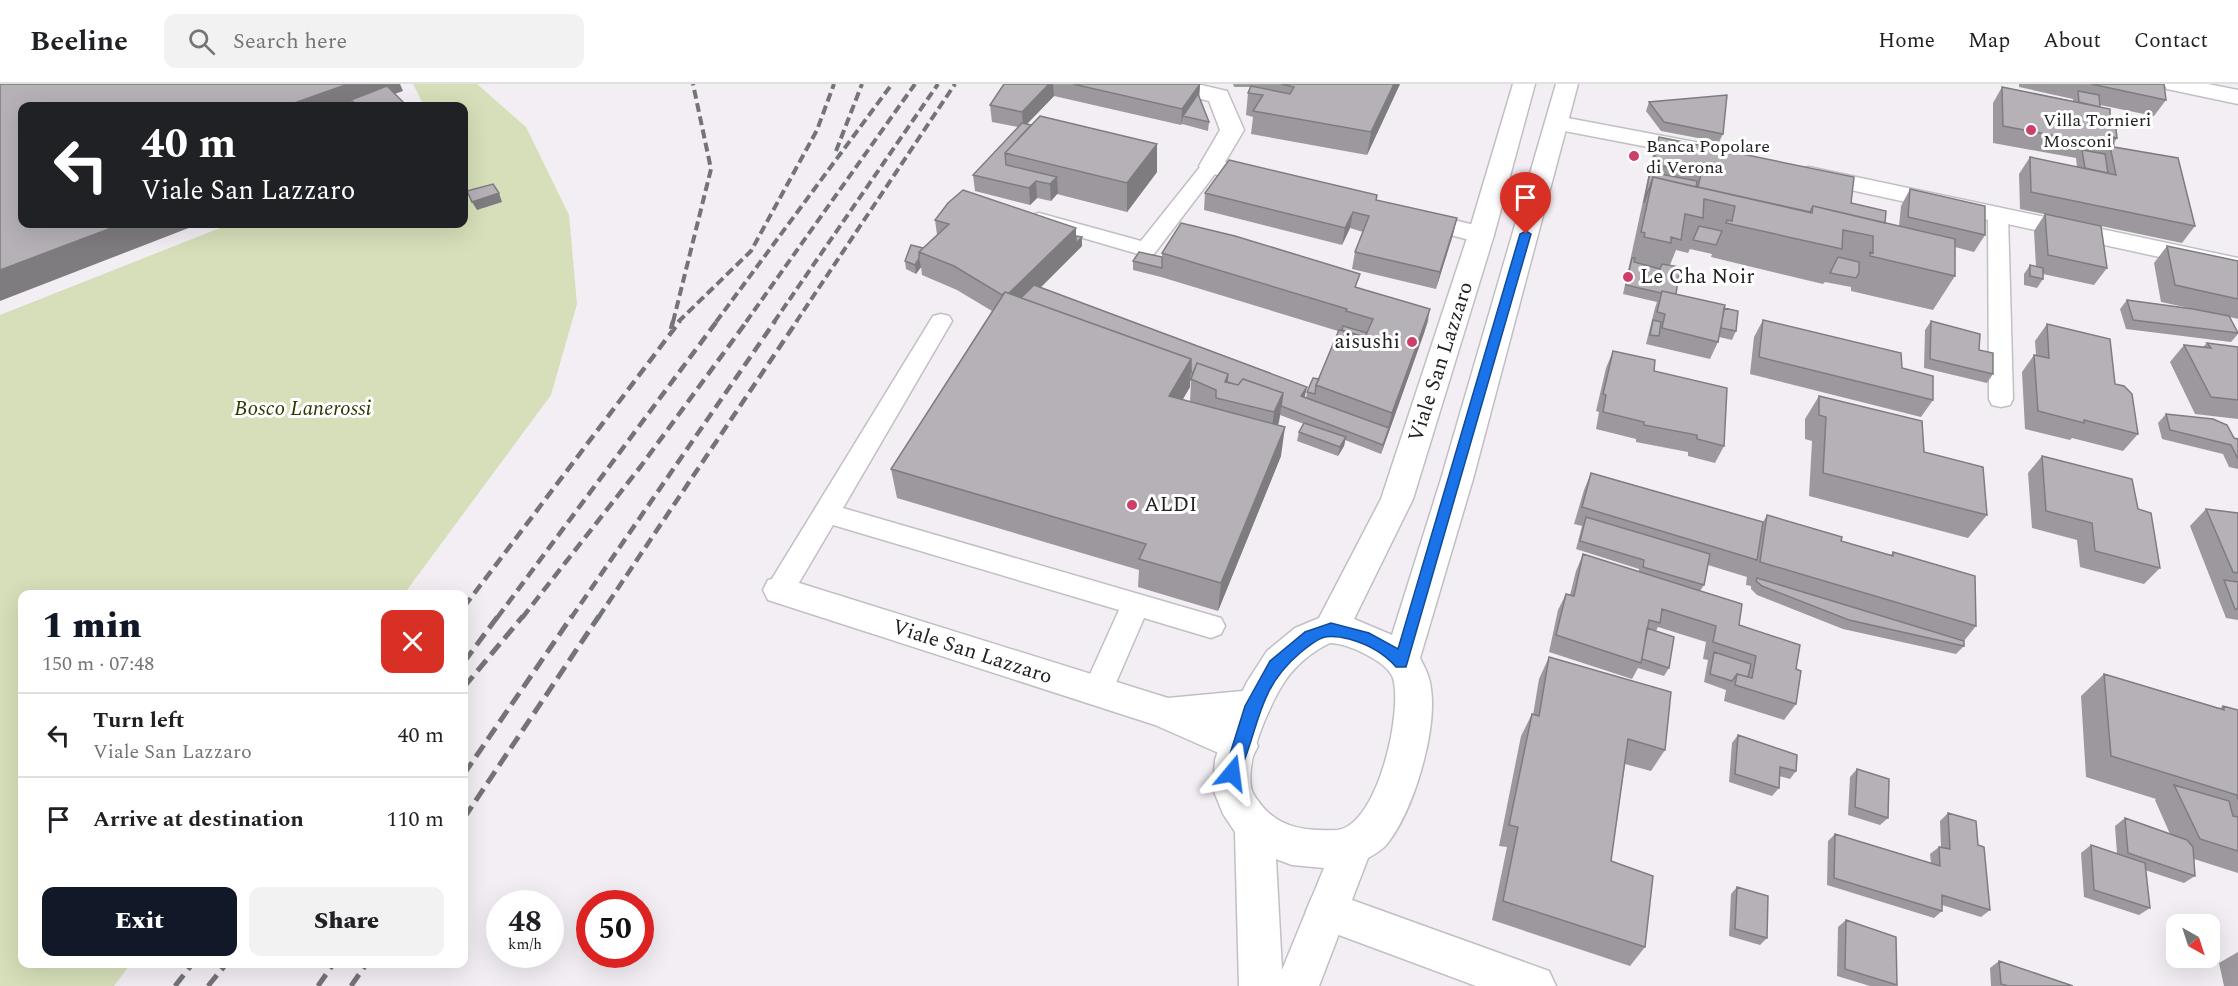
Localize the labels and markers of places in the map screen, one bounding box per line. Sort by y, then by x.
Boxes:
place label: Villa Tornieri Mosconi [2043,107,2151,155]
marker: Villa Tornieri Mosconi [2024,123,2038,137]
place label: Banca Popolare di Verona [1646,133,1770,181]
marker: Banca Popolare di Verona [1627,149,1641,163]
pin [1500,172,1551,234]
place label: Le Cha Noir [1640,261,1755,293]
marker: Le Cha Noir [1621,270,1635,284]
place label: aisushi [1335,326,1400,358]
marker: aisushi [1405,335,1419,349]
place label: ALDI [1144,489,1197,521]
marker: ALDI [1125,498,1139,512]

